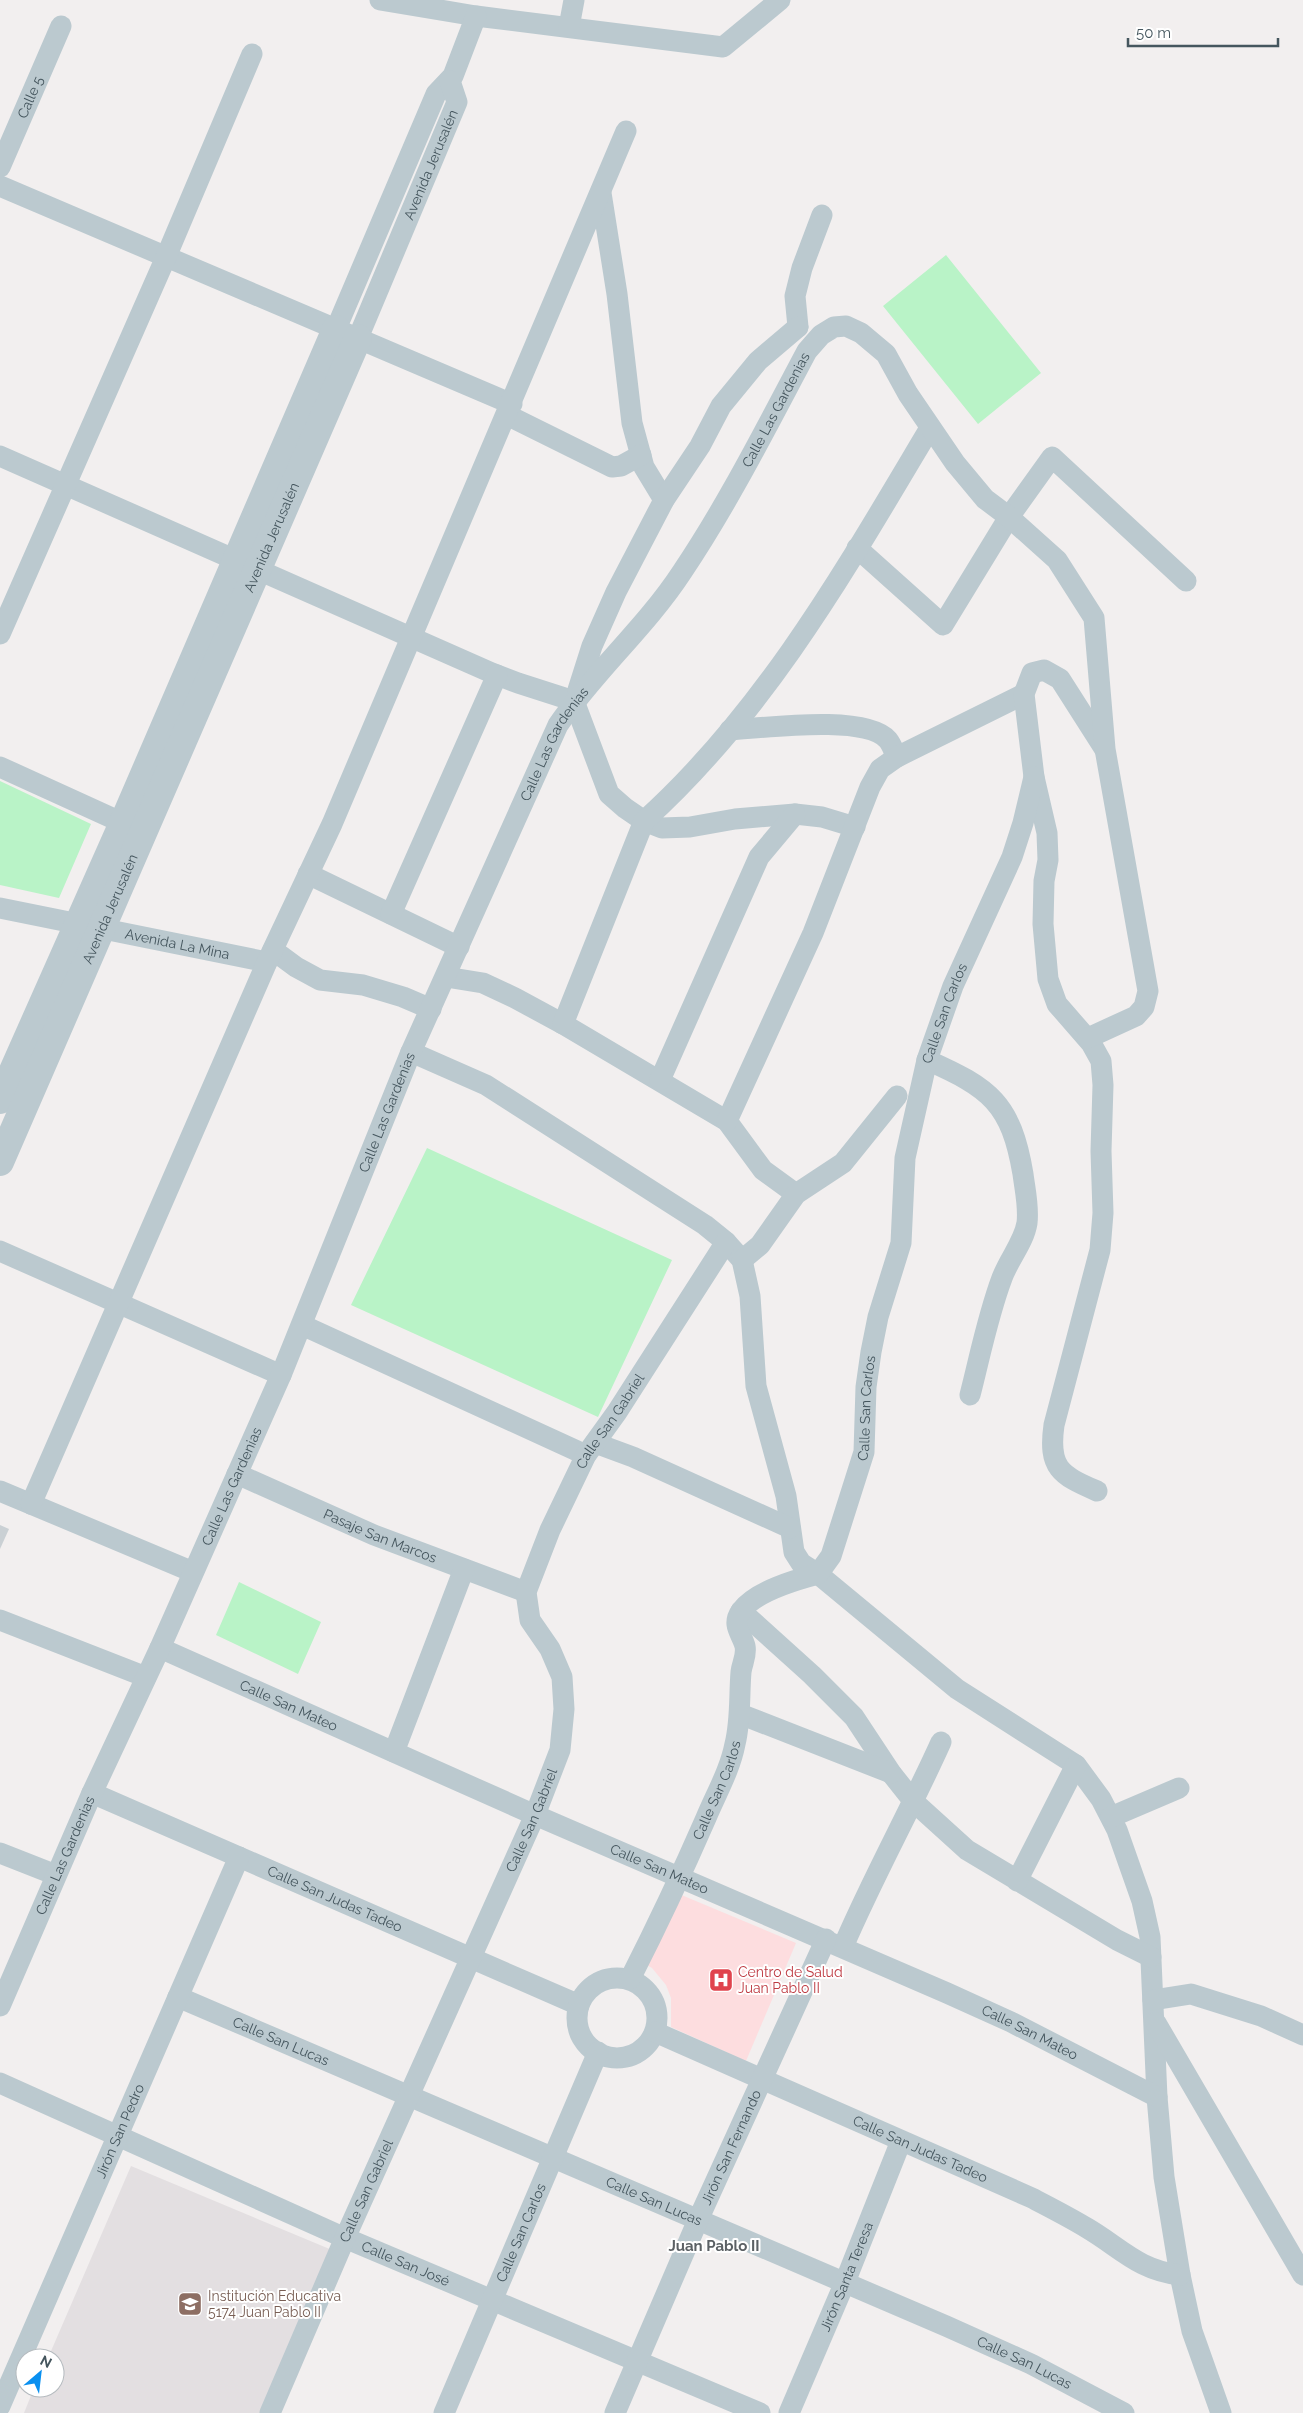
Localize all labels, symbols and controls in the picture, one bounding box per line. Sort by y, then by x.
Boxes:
scale bar [1128,15,1278,47]
text: 50 m [1136,24,1171,42]
street label: Calle 5 [14,73,46,121]
street label: Avenida Jerusalén [401,107,461,222]
street label: Calle Las Gardenias [739,349,813,470]
street label: Avenida Jerusalén [241,480,302,595]
street label: Calle Las Gardenias [517,684,592,803]
street label: Avenida Jerusalén [79,852,141,966]
street label: Avenida La Mina [124,926,231,962]
street label: Calle San Carlos [918,960,970,1065]
street label: Calle Las Gardenias [355,1050,418,1175]
street label: Calle San Carlos [854,1354,878,1463]
street label: Calle San Gabriel [573,1371,647,1471]
street label: Calle Las Gardenias [198,1424,265,1548]
street label: Pasaje San Marcos [321,1506,439,1566]
street label: Calle San Mateo [237,1677,340,1734]
street label: Calle San Carlos [689,1739,743,1842]
street label: Calle San Gabriel [502,1766,560,1874]
street label: Calle Las Gardenias [32,1793,98,1917]
street label: Calle San Mateo [608,1840,711,1897]
street label: Calle San Judas Tadeo [265,1862,405,1935]
place label: Centro de Salud Juan Pablo II [738,1964,843,1996]
hospital icon: Centro de Salud Juan Pablo II [708,1967,734,1993]
street label: Calle San Mateo [979,2002,1081,2063]
street label: Calle San Lucas [230,2013,332,2069]
street label: Jirón San Pedro [92,2081,147,2180]
street label: Jirón San Fernando [698,2087,764,2207]
street label: Calle San Judas Tadeo [851,2112,990,2186]
street label: Calle San Gabriel [336,2137,396,2245]
street label: Calle San Lucas [604,2173,705,2229]
street label: Calle San Carlos [493,2181,549,2284]
street label: Jirón Santa Teresa [817,2220,876,2334]
district label: Juan Pablo II [668,2237,760,2255]
street label: Calle San José [359,2238,452,2289]
place label: Institución Educativa 5174 Juan Pablo II [208,2288,341,2320]
school or university icon: Institución Educativa 5174 Juan Pablo II [177,2291,203,2317]
street label: Calle San Lucas [975,2333,1075,2392]
north arrow [15,2348,65,2398]
text: N [38,2352,55,2371]

